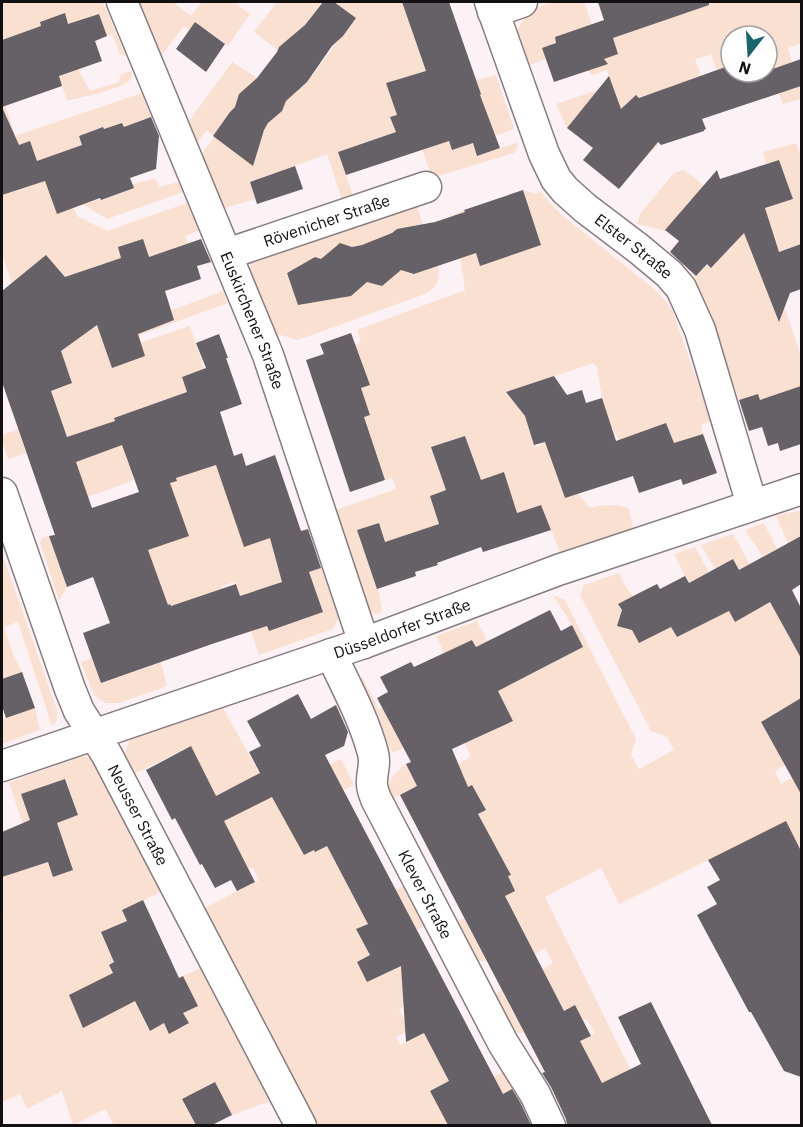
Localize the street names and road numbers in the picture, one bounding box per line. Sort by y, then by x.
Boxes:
street label: Rövenicher Straße [261,190,393,251]
street label: Elster Straße [591,209,677,283]
street label: Euskirchener Straße [216,248,289,392]
street label: Düsseldorfer Straße [331,594,473,663]
street label: Neusser Straße [104,761,173,869]
street label: Klever Straße [394,846,457,942]

